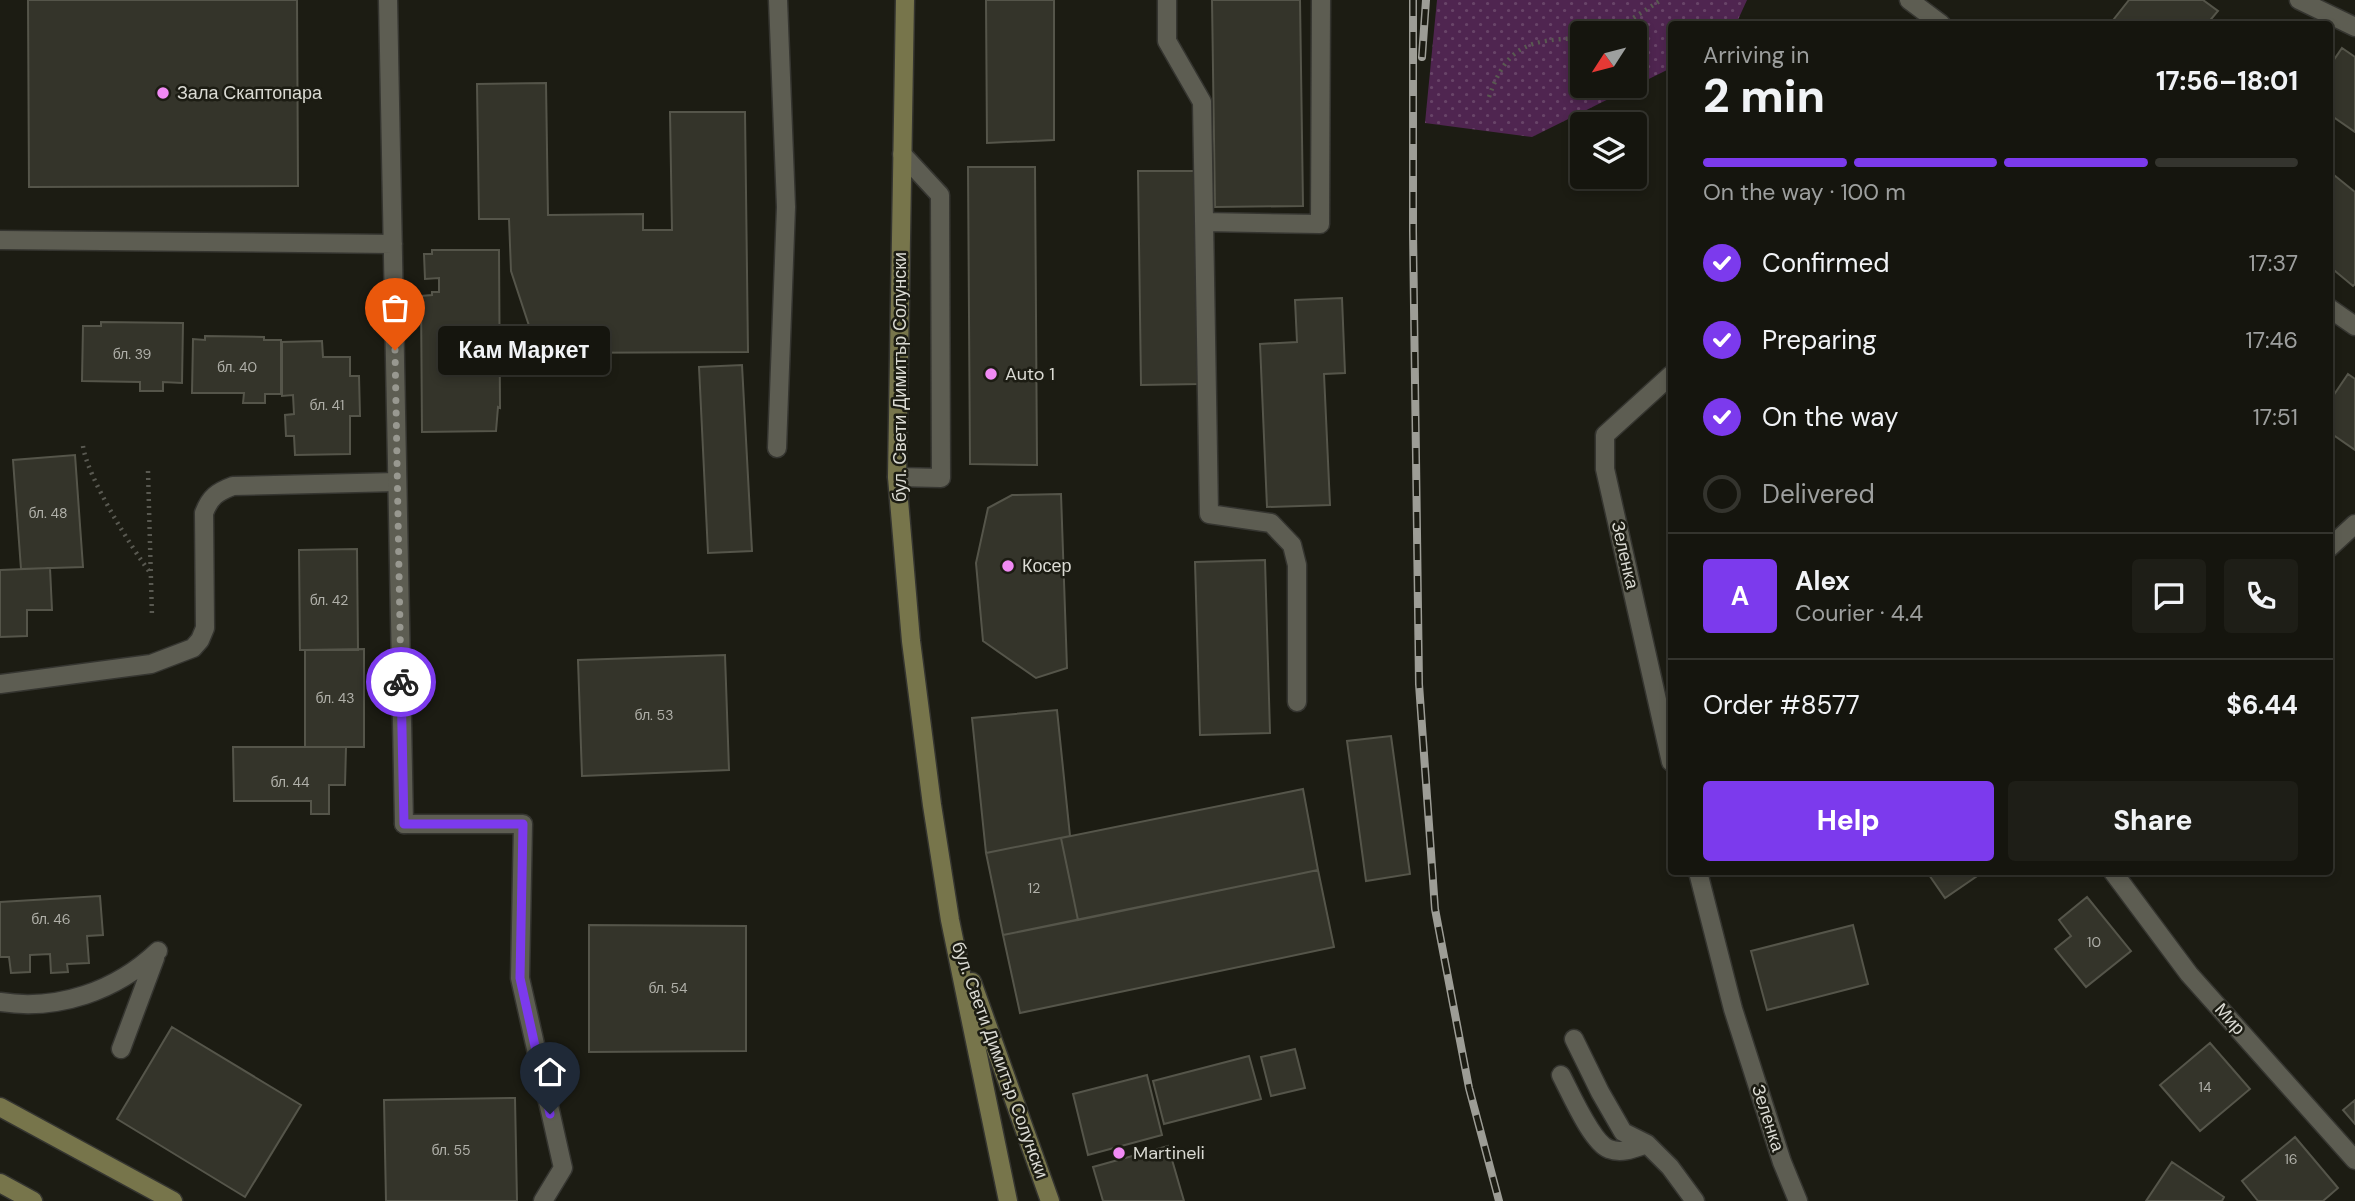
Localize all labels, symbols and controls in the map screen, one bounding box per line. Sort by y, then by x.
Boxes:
north arrow [1570,21,1647,98]
map controls [1570,21,1647,189]
text: Arriving in [1703,40,1809,70]
text: 17:56–18:01 [2156,64,2298,98]
text: 2 min [1703,66,1825,126]
place label: Зала Скаптопара [177,81,323,105]
marker: Зала Скаптопара [155,85,171,101]
button: layers [1570,112,1647,189]
text: On the way · 100 m [1703,177,1906,207]
icon: check [1703,244,1741,282]
text: Confirmed [1762,246,1889,280]
text: 17:37 [2248,248,2298,278]
street label: бул. Свети Димитър Солунски [888,252,912,502]
pin [365,278,425,350]
icon: bag [376,289,414,327]
icon: check [1703,321,1741,359]
text: Preparing [1762,323,1877,357]
text: 17:46 [2245,325,2298,355]
callout: Кам Маркет [437,326,608,374]
text: Кам Маркет [458,335,590,365]
house number: бл. 39 [113,345,152,363]
house number: бл. 40 [217,358,257,376]
place label: Auto 1 [1005,362,1055,386]
marker: Auto 1 [983,366,999,382]
house number: бл. 41 [310,396,344,414]
icon: check [1703,398,1741,436]
text: On the way [1762,400,1898,434]
text: 17:51 [2253,402,2298,432]
text: Delivered [1762,477,1875,511]
house number: бл. 48 [28,504,68,522]
street label: Зеленка [1606,519,1645,592]
place label: Косер [1022,554,1072,578]
marker: Косер [1000,558,1016,574]
button: chat [2132,559,2206,633]
button: phone [2224,559,2298,633]
text: Alex [1795,564,1850,598]
text: A [1731,579,1749,613]
house number: бл. 42 [310,591,348,609]
text: Courier · 4.4 [1795,598,1923,628]
courier [366,647,436,717]
icon: bike [382,663,420,701]
text: Order #8577 [1703,688,1860,722]
text: $6.44 [2226,688,2298,722]
house number: бл. 43 [316,689,354,707]
house number: бл. 53 [635,706,673,724]
house number: бл. 44 [270,773,310,791]
button: Help [1703,781,1994,861]
button: Share [2008,781,2298,861]
house number: 12 [1028,879,1040,897]
house number: бл. 46 [31,910,71,928]
house number: 10 [2087,933,2101,951]
street label: бул. Свети Димитър Солунски [946,938,1054,1182]
house number: бл. 54 [648,979,688,997]
street label: Мир [2209,998,2251,1040]
pin [520,1042,580,1114]
icon: home [531,1053,569,1091]
house number: 14 [2199,1078,2212,1096]
street label: Зеленка [1746,1081,1790,1155]
house number: бл. 55 [431,1141,471,1159]
place label: Martineli [1133,1141,1205,1165]
marker: Martineli [1111,1145,1127,1161]
house number: 16 [2284,1150,2298,1168]

